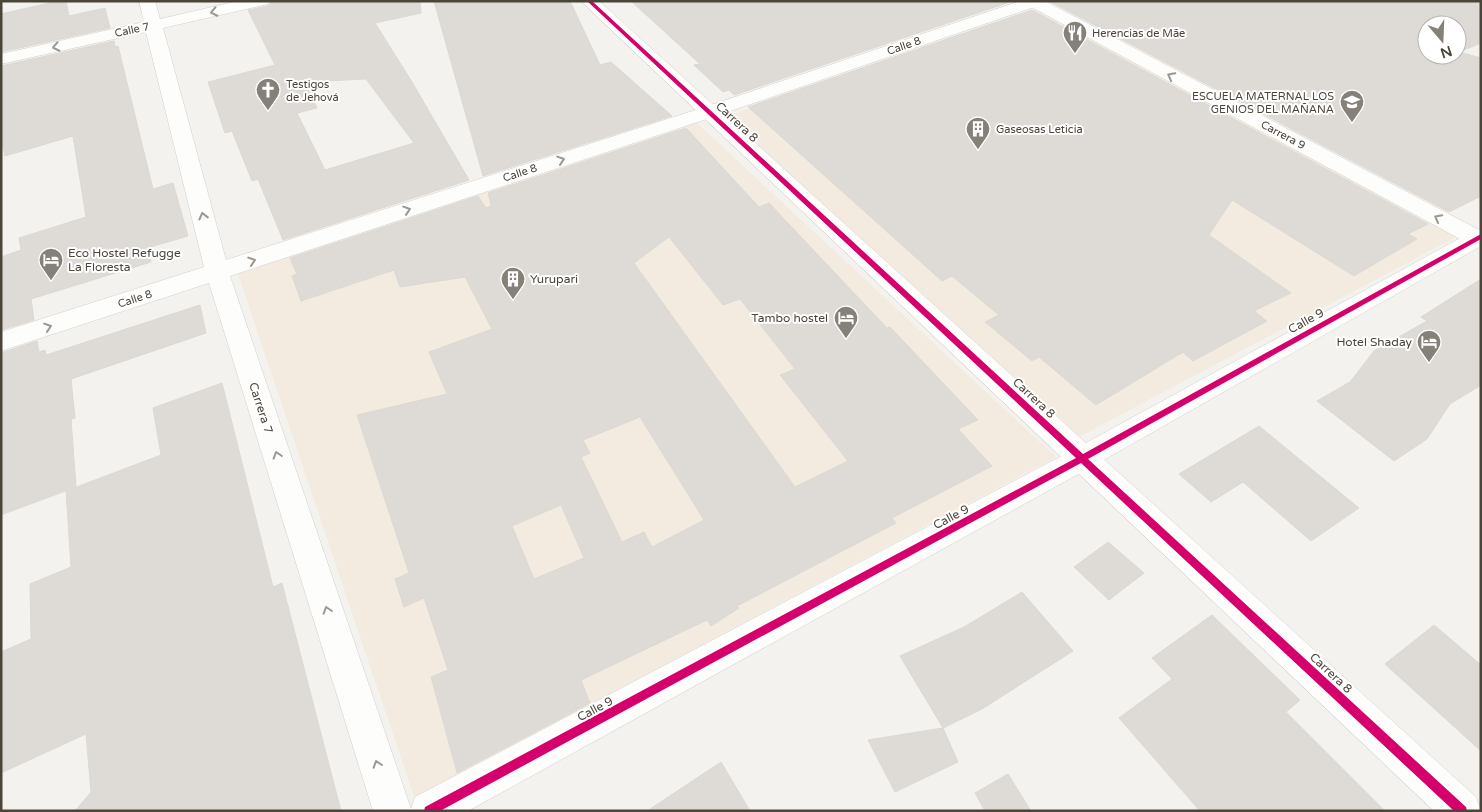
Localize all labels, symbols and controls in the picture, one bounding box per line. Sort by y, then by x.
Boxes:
one-way arrow [210,6,219,17]
north arrow [1417,15,1467,65]
street label: Calle 7 [113,20,151,40]
restaurant icon: Herencias de Mãe [1062,20,1088,54]
place label: Herencias de Mãe [1092,27,1185,40]
street label: Calle 8 [885,34,923,58]
one-way arrow [51,41,60,52]
text: N [1438,42,1454,62]
one-way arrow [1167,72,1176,82]
church icon: Testigos de Jehová [255,77,281,111]
place label: Testigos de Jehová [286,78,339,104]
school or university icon: ESCUELA MATERNAL LOS GENIOS DEL MAÑANA [1339,89,1365,123]
place label: ESCUELA MATERNAL LOS GENIOS DEL MAÑANA [1192,90,1334,116]
street label: Carrera 8 [713,99,761,145]
building icon: Gaseosas Leticia [965,116,991,150]
street label: Carrera 9 [1259,118,1308,152]
place label: Gaseosas Leticia [996,123,1083,136]
one-way arrow [557,156,565,166]
street label: Calle 8 [501,161,539,185]
one-way arrow [402,206,410,216]
one-way arrow [198,212,209,221]
one-way arrow [1434,214,1443,224]
place label: Eco Hostel Refugge La Floresta [68,246,181,274]
hotel icon: Eco Hostel Refugge La Floresta [38,247,64,281]
one-way arrow [248,256,256,266]
building icon: Yurupari [500,266,526,300]
place label: Yurupari [530,272,578,286]
street label: Calle 8 [116,287,154,311]
hotel icon: Tambo hostel [833,305,859,339]
street label: Calle 9 [1286,306,1326,336]
place label: Tambo hostel [751,311,828,325]
one-way arrow [43,322,51,332]
hotel icon: Hotel Shaday [1416,329,1442,363]
place label: Hotel Shaday [1336,335,1413,349]
street label: Carrera 8 [1010,375,1058,421]
street label: Carrera 7 [246,381,276,435]
one-way arrow [272,451,282,460]
street label: Calle 9 [931,502,971,532]
one-way arrow [322,606,332,614]
street label: Carrera 8 [1307,650,1355,696]
street label: Calle 9 [575,694,615,724]
one-way arrow [372,761,382,769]

